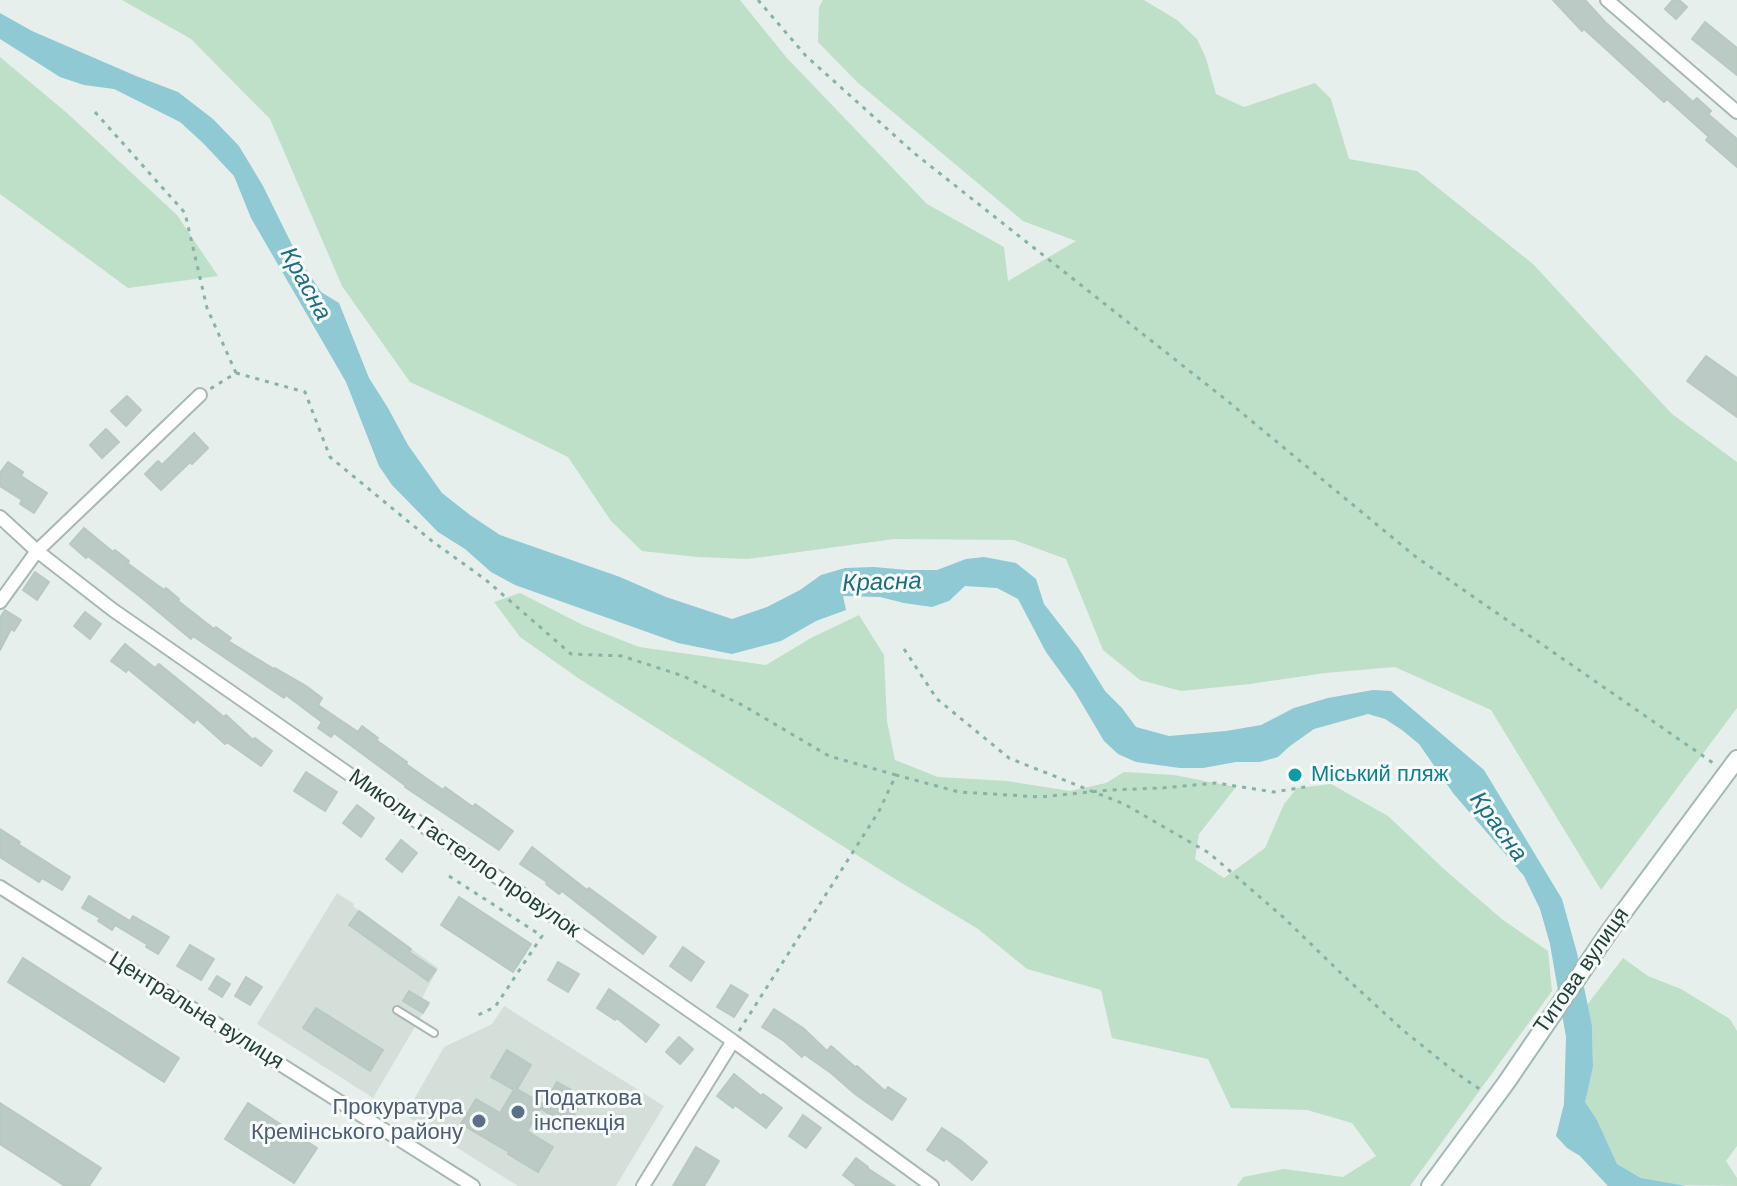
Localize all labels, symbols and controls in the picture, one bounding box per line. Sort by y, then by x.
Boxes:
water label: Красна [273,242,337,326]
water label: Красна [842,567,922,599]
place label: Міський пляж [1311,762,1448,788]
street label: Миколи Гастелло провулок [343,764,585,944]
marker: Міський пляж [1286,766,1304,784]
water label: Красна [1463,786,1533,868]
street label: Титова вулиця [1529,903,1635,1039]
street label: Центральна вулиця [104,946,288,1076]
place label: Податкова інспекція [534,1086,642,1138]
place label: Прокуратура Кремінського району [251,1095,463,1146]
marker: Податкова інспекція [509,1103,527,1121]
marker: Прокуратура Кремінського району [470,1112,488,1130]

